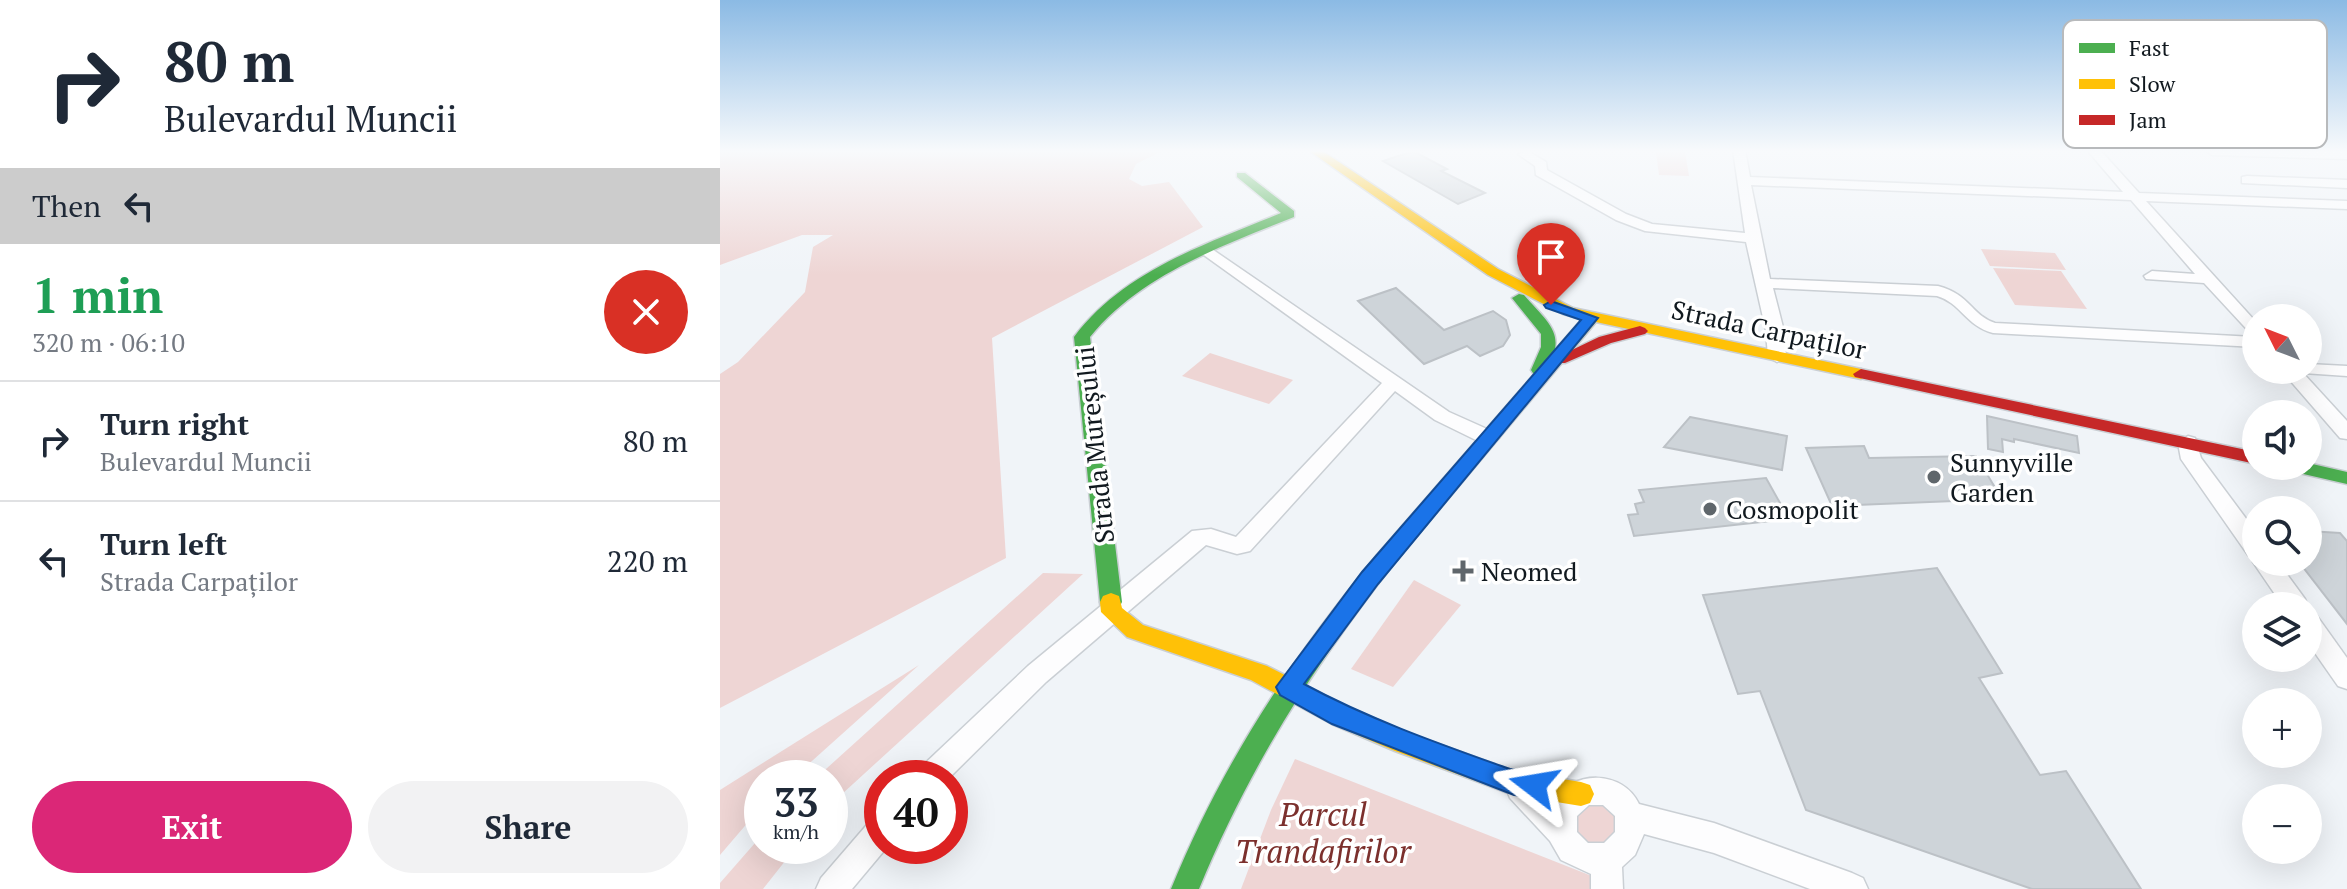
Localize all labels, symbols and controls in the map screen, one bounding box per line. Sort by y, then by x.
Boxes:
legend [2063,20,2327,148]
text: 80 m [164,24,294,98]
icon: right [32,32,136,136]
text: Fast [2129,33,2170,62]
text: Slow [2129,69,2176,98]
text: Bulevardul Muncii [164,95,457,142]
text: Jam [2129,105,2167,134]
icon: left [117,184,161,228]
text: Then [32,186,101,226]
pin [1517,223,1585,305]
icon: arrive [1529,235,1573,279]
text: 1 min [32,263,163,327]
button: close [604,270,688,354]
street label: Strada Carpaților [1669,292,1869,366]
north arrow [2242,304,2322,384]
map controls [2242,304,2322,864]
text: 320 m · 06:10 [32,325,185,359]
street label: Strada Mureșului [1067,345,1121,545]
button: sound [2242,400,2322,480]
text: Turn right [100,404,249,444]
icon: right [32,419,76,463]
text: 80 m [623,421,688,461]
text: Bulevardul Muncii [100,444,312,478]
place label: Sunnyville Garden [1950,445,2073,509]
marker: Sunnyville Garden [1925,468,1943,486]
place label: Cosmopolit [1726,492,1859,526]
button: search [2242,496,2322,576]
marker: Cosmopolit [1701,500,1719,518]
text: Turn left [100,524,227,564]
icon: left [32,539,76,583]
text: 220 m [607,541,688,581]
place label: Neomed [1481,554,1577,588]
marker: Neomed [1452,560,1474,582]
text: Strada Carpaților [100,564,298,598]
button: layers [2242,592,2322,672]
button: + [2242,688,2322,768]
position arrow [1492,743,1576,827]
speed limit sign: 40 [864,760,968,864]
text: 33 [773,775,819,828]
button: Exit [32,781,352,873]
button: Share [368,781,688,873]
button: − [2242,784,2322,864]
park label: Parcul Trandafirilor [1235,793,1413,872]
text: km/h [773,818,819,845]

